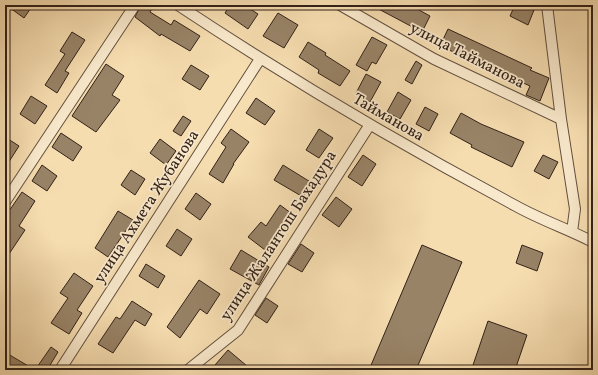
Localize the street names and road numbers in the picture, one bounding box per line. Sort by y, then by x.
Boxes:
street label: улица Тайманова [406,17,528,95]
street label: Тайманова [348,89,428,147]
street label: улица Ахмета Жубанова [89,126,205,288]
street label: улица Жалантош Бахадура [215,146,343,326]

